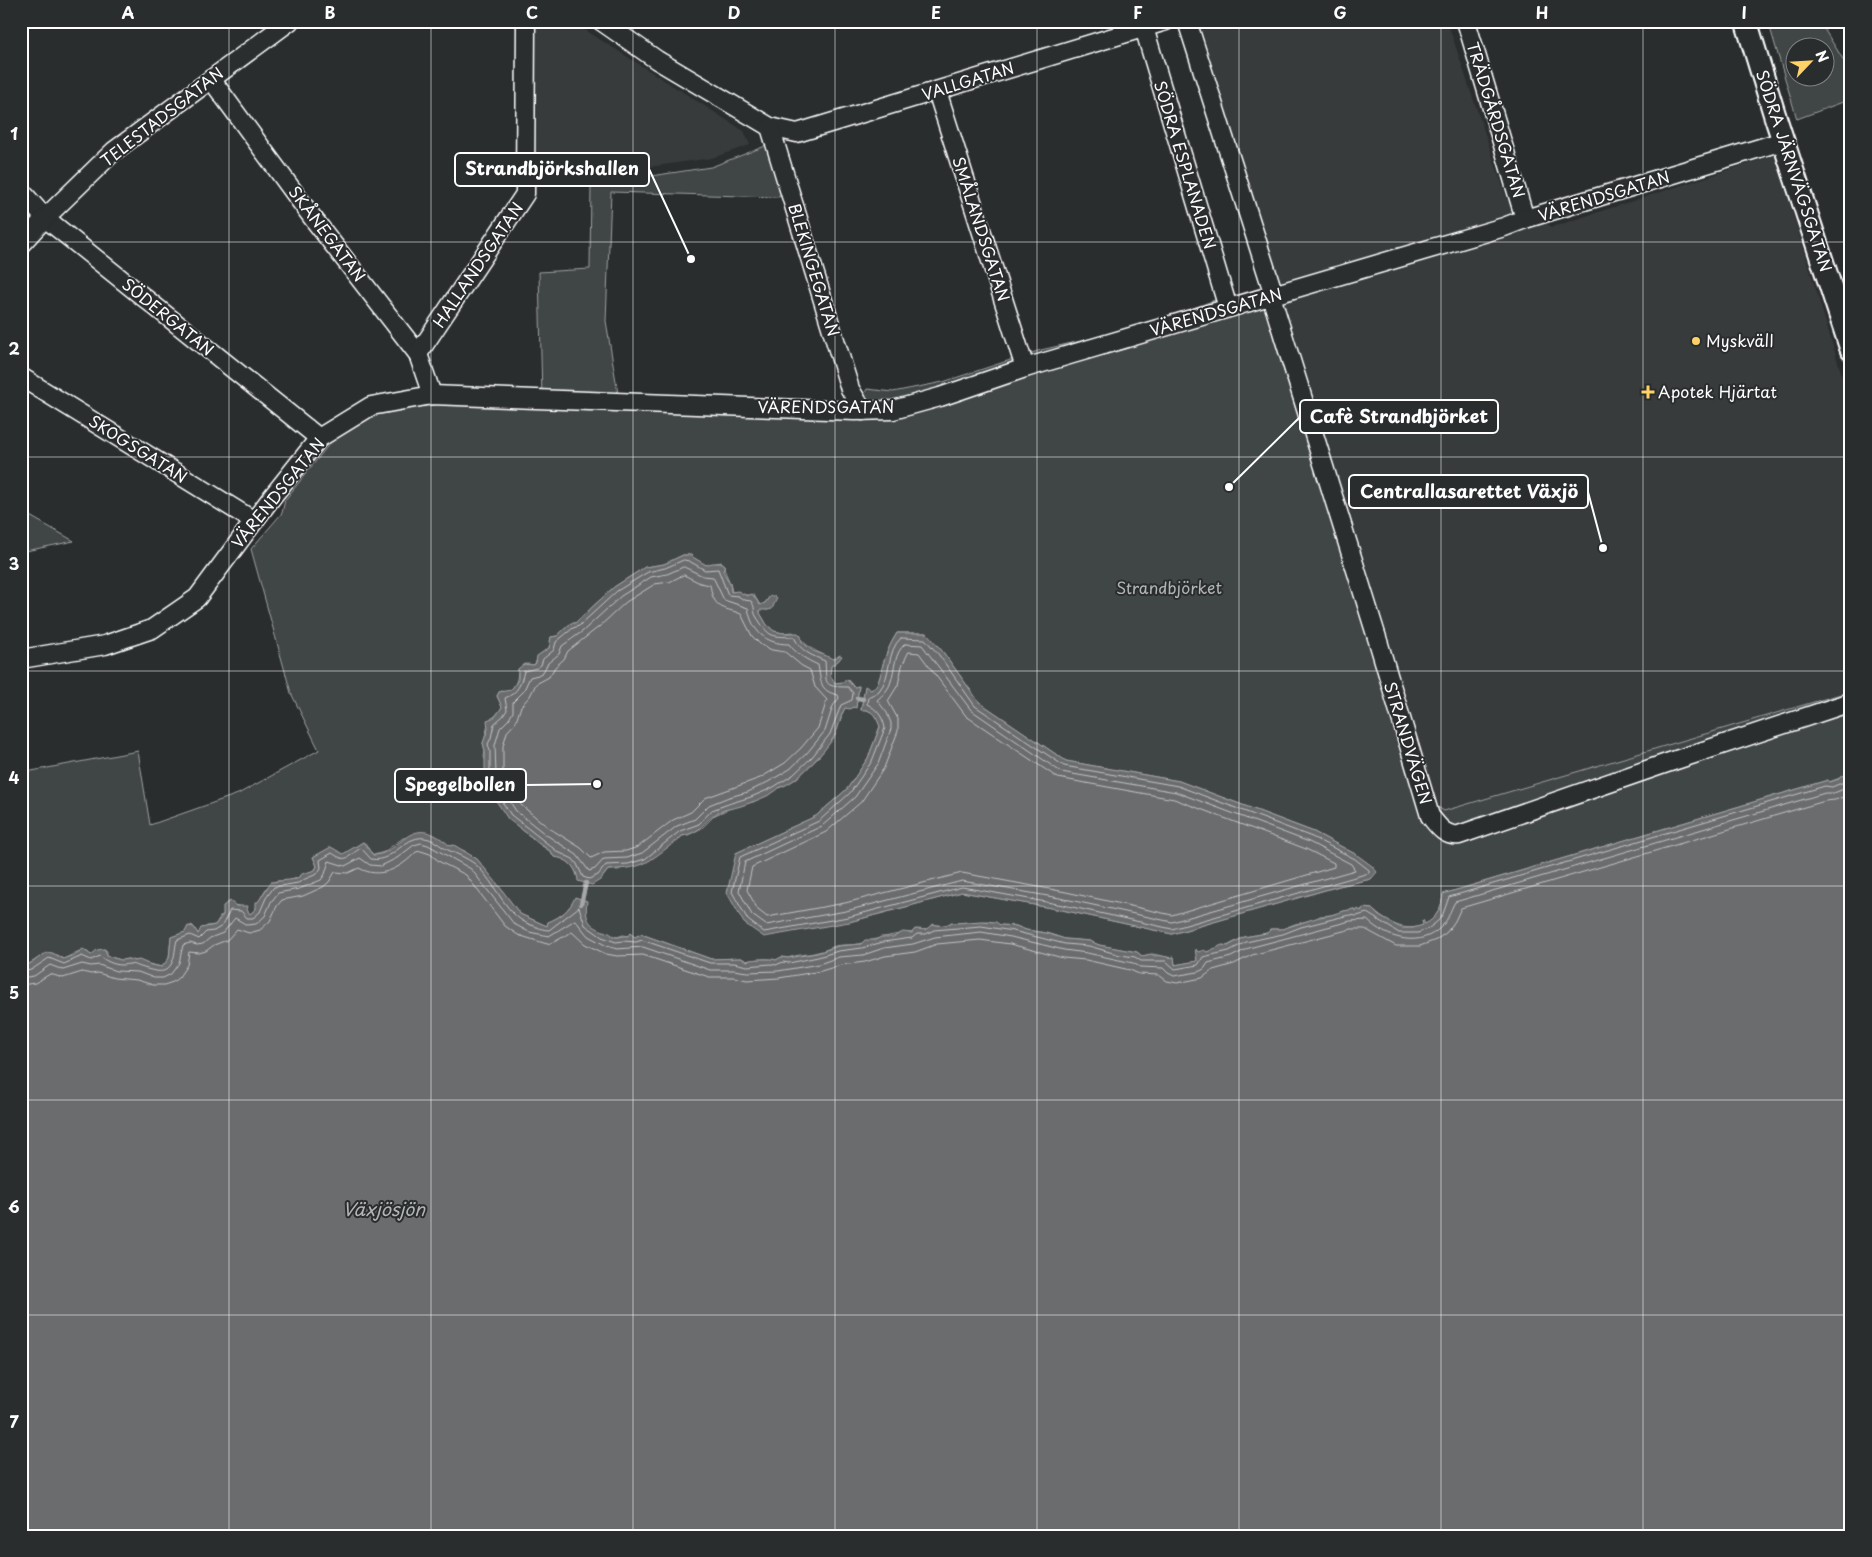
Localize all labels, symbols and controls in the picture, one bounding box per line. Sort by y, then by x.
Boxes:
text: A [122,0,135,24]
text: B [325,0,336,24]
text: C [526,0,538,24]
text: D [728,0,740,24]
text: E [931,0,941,24]
text: F [1133,0,1143,24]
text: G [1333,0,1347,24]
text: H [1536,0,1548,24]
text: I [1741,0,1747,24]
north arrow [1784,38,1834,88]
street label: TRÄDGÅRDSGATAN [1462,39,1532,201]
text: N [1810,47,1834,66]
street label: VALLGATAN [919,55,1017,105]
street label: TELESTADSGATAN [95,61,228,172]
street label: SÖDRA JÄRNVÄGSGATAN [1751,67,1839,275]
street label: SÖDRA ESPLANADEN [1149,78,1223,252]
text: 1 [10,121,18,145]
callout: Strandbjörkshallen [455,153,649,186]
street label: SMÅLANDSGATAN [947,153,1017,304]
text: Strandbjörkshallen [465,154,639,181]
street label: VÄRENDSGATAN [1535,164,1672,226]
street label: SKÅNEGATAN [284,180,372,286]
street label: HALLANDSGATAN [426,197,528,332]
street label: BLEKINGEGATAN [783,200,847,339]
street label: SÖDERGATAN [118,272,220,361]
street label: VÄRENDSGATAN [1147,281,1285,341]
place label: Myskväll [1706,328,1774,352]
marker: Myskväll [1690,335,1702,347]
text: 2 [8,336,20,360]
place label: Apotek Hjärtat [1658,379,1777,403]
marker: Apotek Hjärtat [1642,386,1654,398]
street label: VÄRENDSGATAN [758,394,894,418]
callout: Cafè Strandbjörket [1300,400,1498,433]
text: Cafè Strandbjörket [1310,402,1489,429]
street label: SKOGSGATAN [85,408,192,488]
street label: VÄRENDSGATAN [225,432,329,553]
callout: Centrallasarettet Växjö [1349,475,1588,508]
text: Centrallasarettet Växjö [1360,477,1578,504]
text: 3 [9,551,19,575]
park label: Strandbjörket [1116,575,1222,599]
street label: STRANDVÄGEN [1379,678,1439,807]
text: 4 [9,765,20,789]
callout: Spegelbollen [395,769,526,802]
text: Spegelbollen [404,770,516,797]
text: 5 [9,980,19,1004]
text: 6 [8,1194,20,1218]
water label: Växjösjön [343,1195,426,1222]
text: 7 [9,1409,19,1433]

